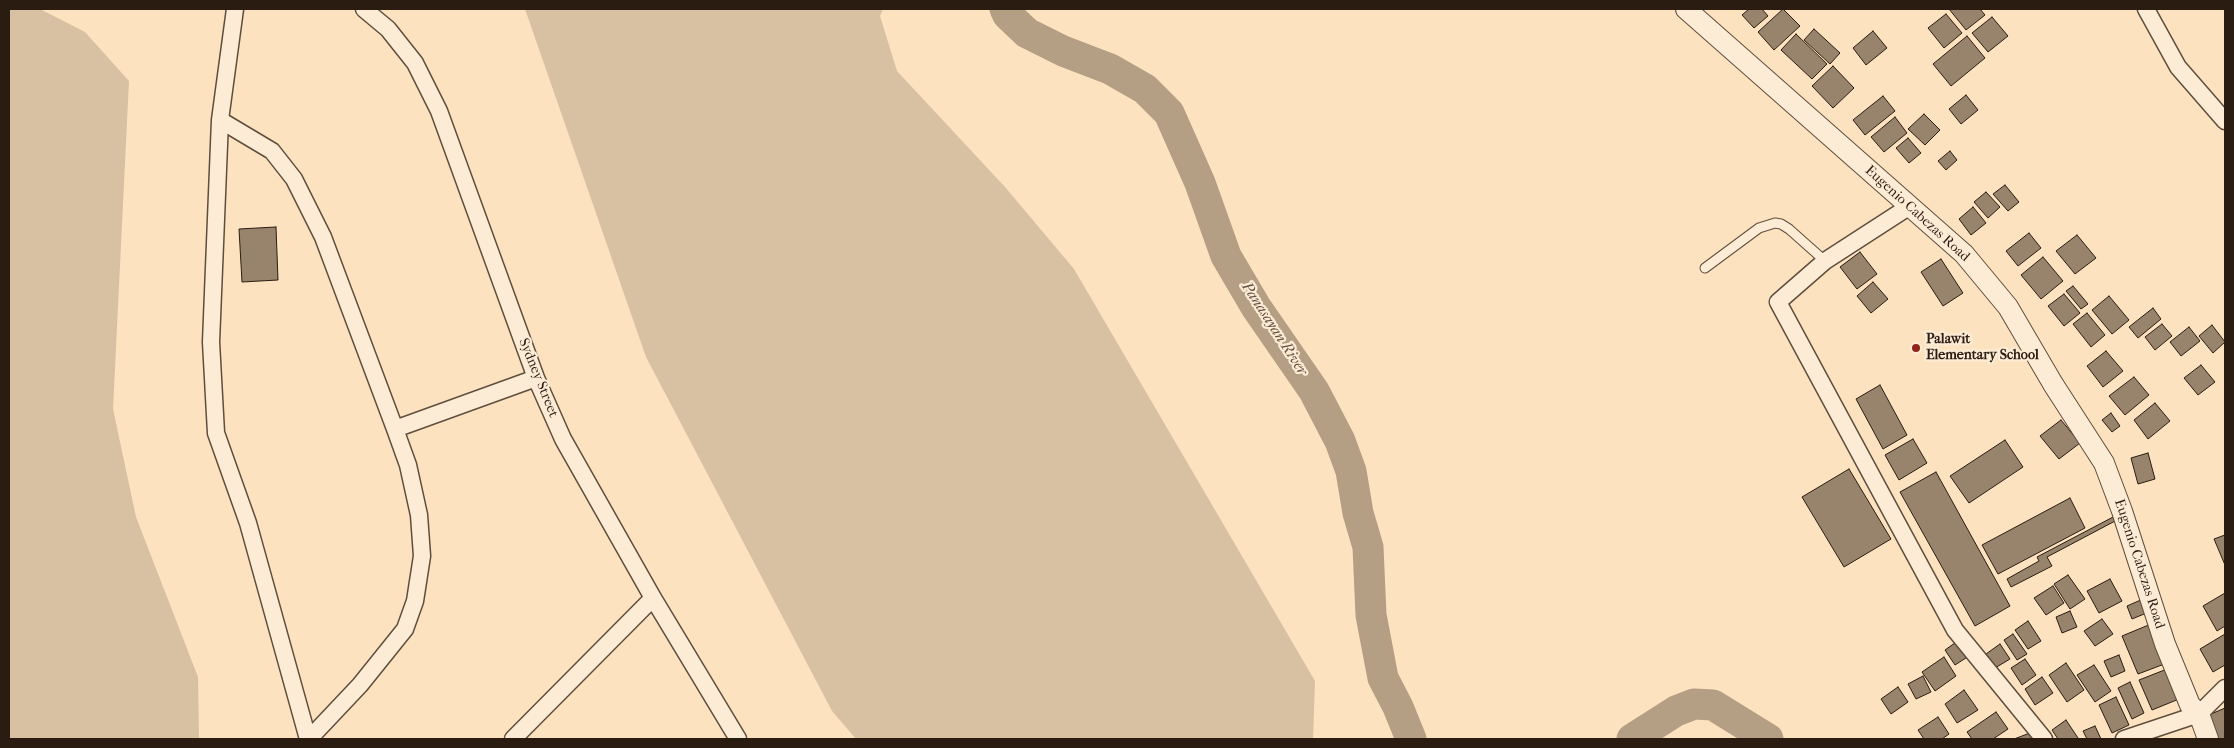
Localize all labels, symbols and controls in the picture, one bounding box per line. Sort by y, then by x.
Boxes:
street label: Eugenio Cabezas Road [1861,162,1973,266]
water label: Panasayan River [1237,279,1311,379]
place label: Palawit Elementary School [1926,332,2039,364]
street label: Sydney Street [515,336,561,420]
marker: Palawit Elementary School [1910,342,1922,354]
street label: Eugenio Cabezas Road [2110,497,2168,631]

